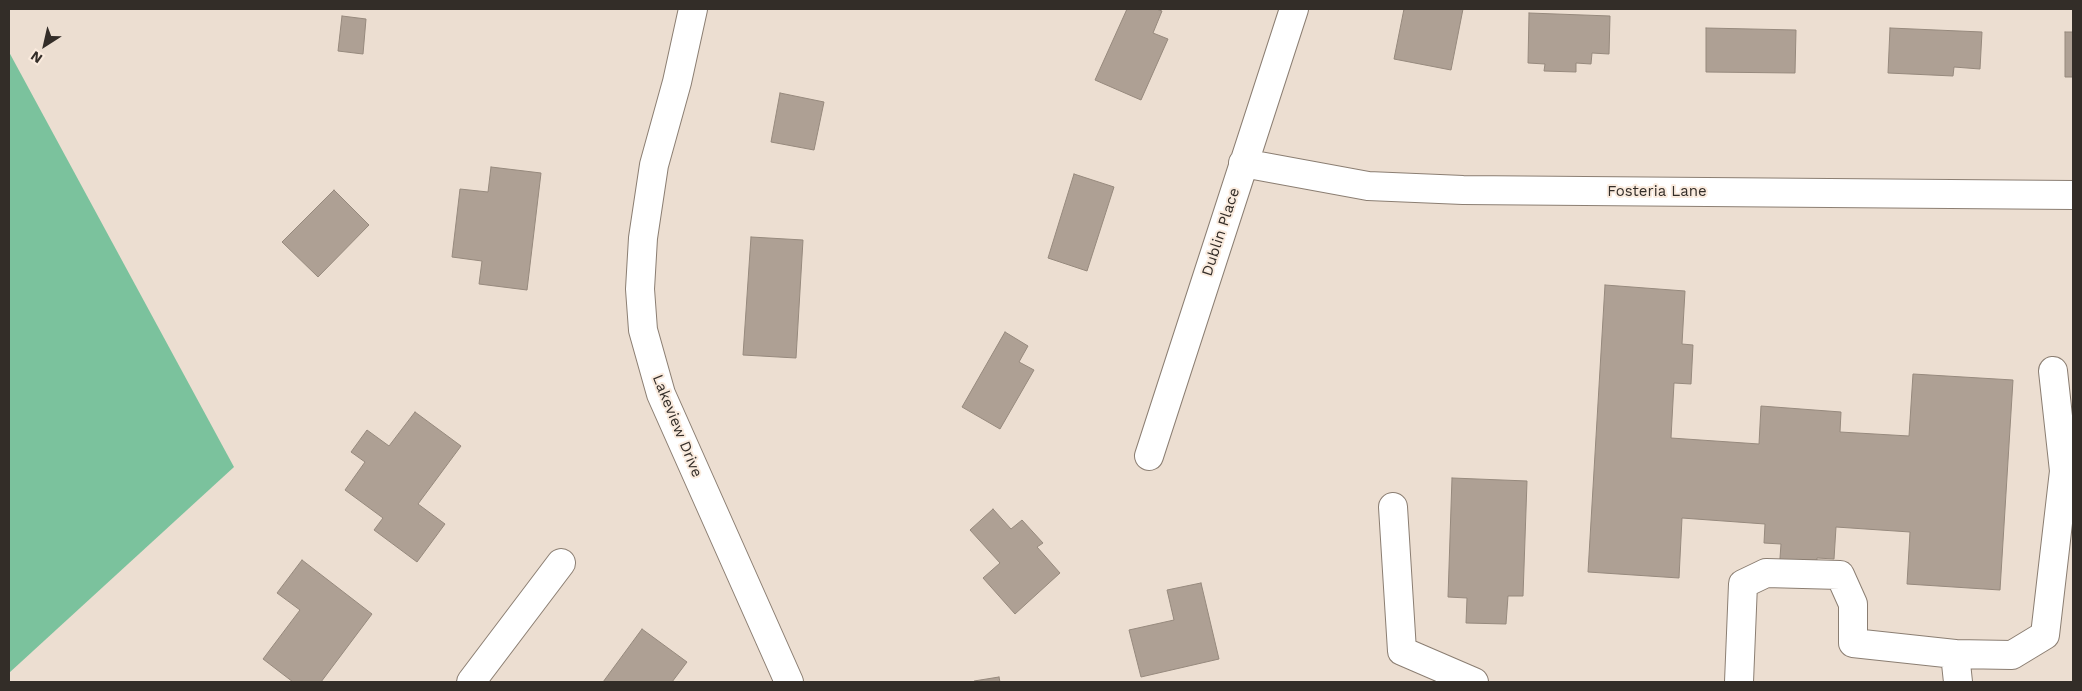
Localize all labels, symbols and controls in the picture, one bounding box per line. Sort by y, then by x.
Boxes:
north arrow [20,20,70,70]
text: N [28,48,45,67]
street label: Fosteria Lane [1607,183,1707,201]
street label: Dublin Place [1198,186,1244,278]
street label: Lakeview Drive [648,372,706,480]

